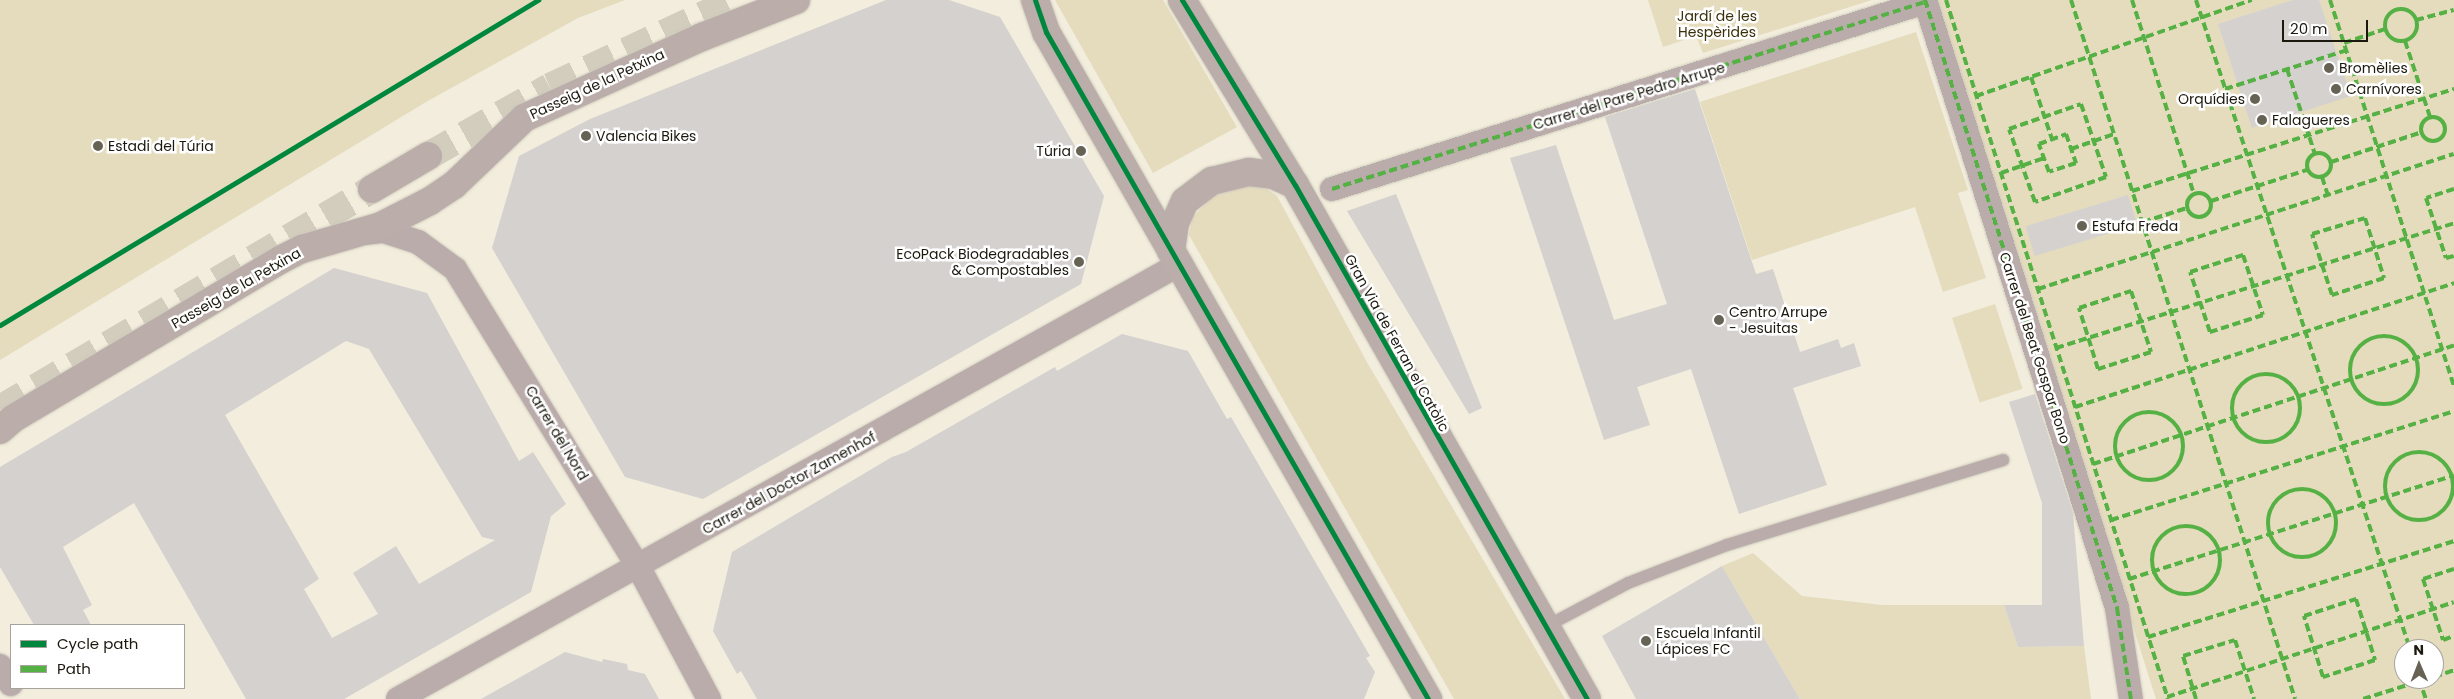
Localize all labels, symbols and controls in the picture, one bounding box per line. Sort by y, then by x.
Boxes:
park label: Jardí de les Hespèrides [1677,8,1757,40]
scale bar [2284,10,2370,42]
text: 20 m [2290,18,2328,39]
street label: Passeig de la Petxina [527,45,667,123]
street label: Carrer del Pare Pedro Arrupe [1531,59,1727,133]
place label: Bromèlies [2339,60,2408,76]
marker: Bromèlies [2323,62,2335,74]
place label: Carnívores [2346,81,2422,97]
marker: Carnívores [2330,83,2342,95]
place label: Orquídies [2178,91,2245,107]
marker: Orquídies [2249,93,2261,105]
place label: Falagueres [2272,112,2350,128]
marker: Falagueres [2256,114,2268,126]
place label: Valencia Bikes [596,128,696,144]
marker: Valencia Bikes [580,130,592,142]
place label: Estadi del Túria [108,138,214,154]
marker: Estadi del Túria [92,140,104,152]
place label: Túria [1036,143,1071,159]
marker: Túria [1075,145,1087,157]
place label: Estufa Freda [2092,218,2178,234]
marker: Estufa Freda [2076,220,2088,232]
street label: Passeig de la Petxina [168,244,304,332]
place label: EcoPack Biodegradables & Compostables [896,246,1069,278]
street label: Carrer del Beat Gaspar Bono [1996,250,2074,446]
street label: Gran Via de Ferran el Catòlic [1341,251,1453,435]
marker: EcoPack Biodegradables & Compostables [1073,256,1085,268]
place label: Centro Arrupe - Jesuitas [1729,304,1827,336]
marker: Centro Arrupe - Jesuitas [1713,314,1725,326]
street label: Carrer del Nord [522,383,592,483]
street label: Carrer del Doctor Zamenhof [699,428,879,538]
legend [10,624,185,689]
place label: Escuela Infantil Lápices FC [1656,625,1761,658]
text: Cycle path [57,633,138,654]
marker: Escuela Infantil Lápices FC [1640,635,1652,647]
north arrow [2394,639,2444,689]
text: N [2413,640,2424,660]
text: Path [57,658,91,679]

